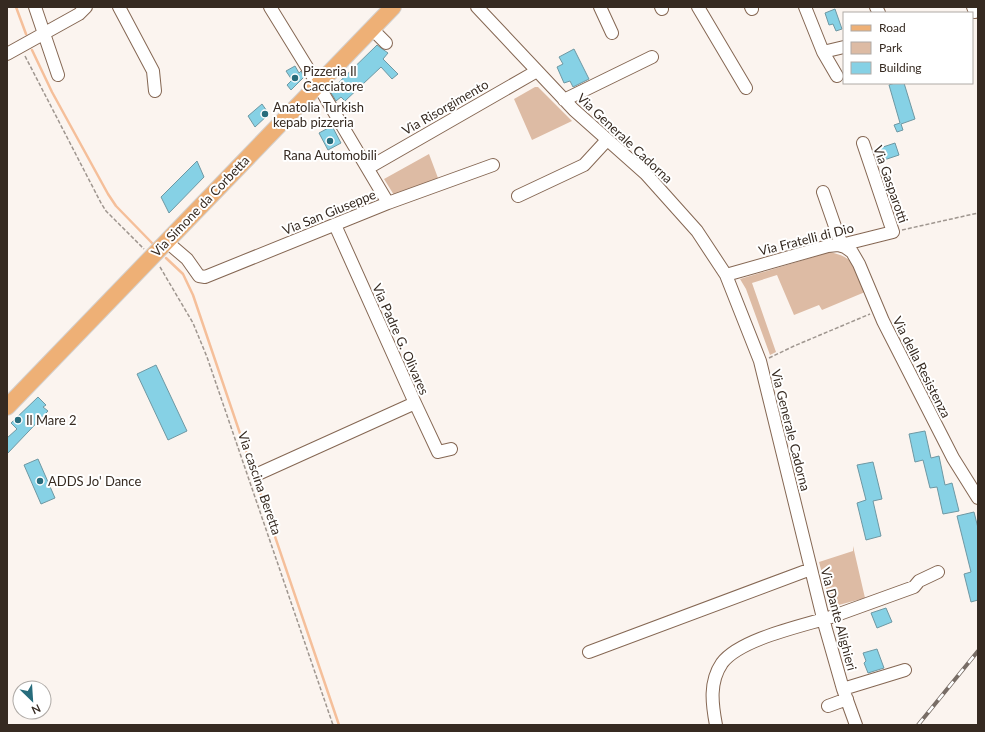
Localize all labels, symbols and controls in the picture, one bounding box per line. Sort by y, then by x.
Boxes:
legend [843,12,973,84]
text: Road [879,20,906,35]
text: Park [879,40,903,55]
text: Building [879,60,922,75]
place label: Pizzeria Il Cacciatore [303,63,363,94]
marker: Pizzeria Il Cacciatore [290,73,300,83]
street label: Via Risorgimento [399,76,491,138]
street label: Via Generale Cadorna [574,90,676,186]
place label: Anatolia Turkish kepab pizzeria [273,99,364,130]
marker: Anatolia Turkish kepab pizzeria [260,109,270,119]
marker: Rana Automobili [325,136,335,146]
street label: Via Gasparotti [870,143,912,225]
place label: Rana Automobili [283,147,377,163]
street label: Via Simone da Corbetta [148,152,252,260]
street label: Via San Giuseppe [280,186,378,238]
street label: Via Fratelli di Dio [757,219,855,259]
street label: Via Padre G. Olivares [369,281,433,397]
street label: Via della Resistenza [889,314,955,420]
street label: Via Generale Cadorna [768,368,814,492]
place label: Il Mare 2 [26,412,76,428]
marker: Il Mare 2 [13,415,23,425]
street label: Via cascina Beretta [235,429,285,537]
place label: ADDS Jo' Dance [48,473,141,489]
marker: ADDS Jo' Dance [35,476,45,486]
street label: Via Dante Alighieri [818,566,860,672]
north arrow [12,680,52,720]
text: N [30,702,43,717]

